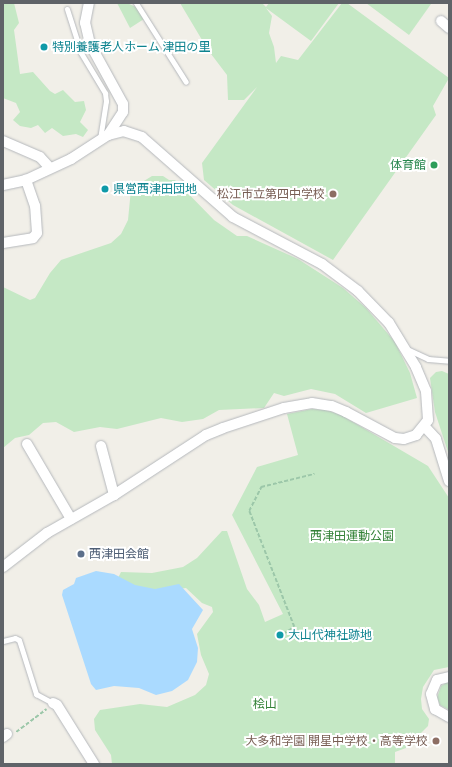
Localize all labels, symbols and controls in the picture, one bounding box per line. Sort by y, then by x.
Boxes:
place label: 特別養護老人ホーム 津田の里 [52,40,211,54]
marker: 特別養護老人ホーム 津田の里 [39,42,49,52]
place label: 体育館 [390,158,426,172]
marker: 体育館 [429,160,439,170]
place label: 県営西津田団地 [113,182,197,196]
marker: 県営西津田団地 [100,184,110,194]
place label: 松江市立第四中学校 [217,187,325,201]
marker: 松江市立第四中学校 [328,189,338,199]
park label: 西津田運動公園 [310,529,394,543]
place label: 西津田会館 [89,547,149,561]
marker: 西津田会館 [76,549,86,559]
place label: 大山代神社跡地 [288,628,372,642]
marker: 大山代神社跡地 [275,630,285,640]
park label: 桧山 [253,697,277,711]
place label: 大多和学園 開星中学校・高等学校 [245,734,428,748]
marker: 大多和学園 開星中学校・高等学校 [431,736,441,746]

